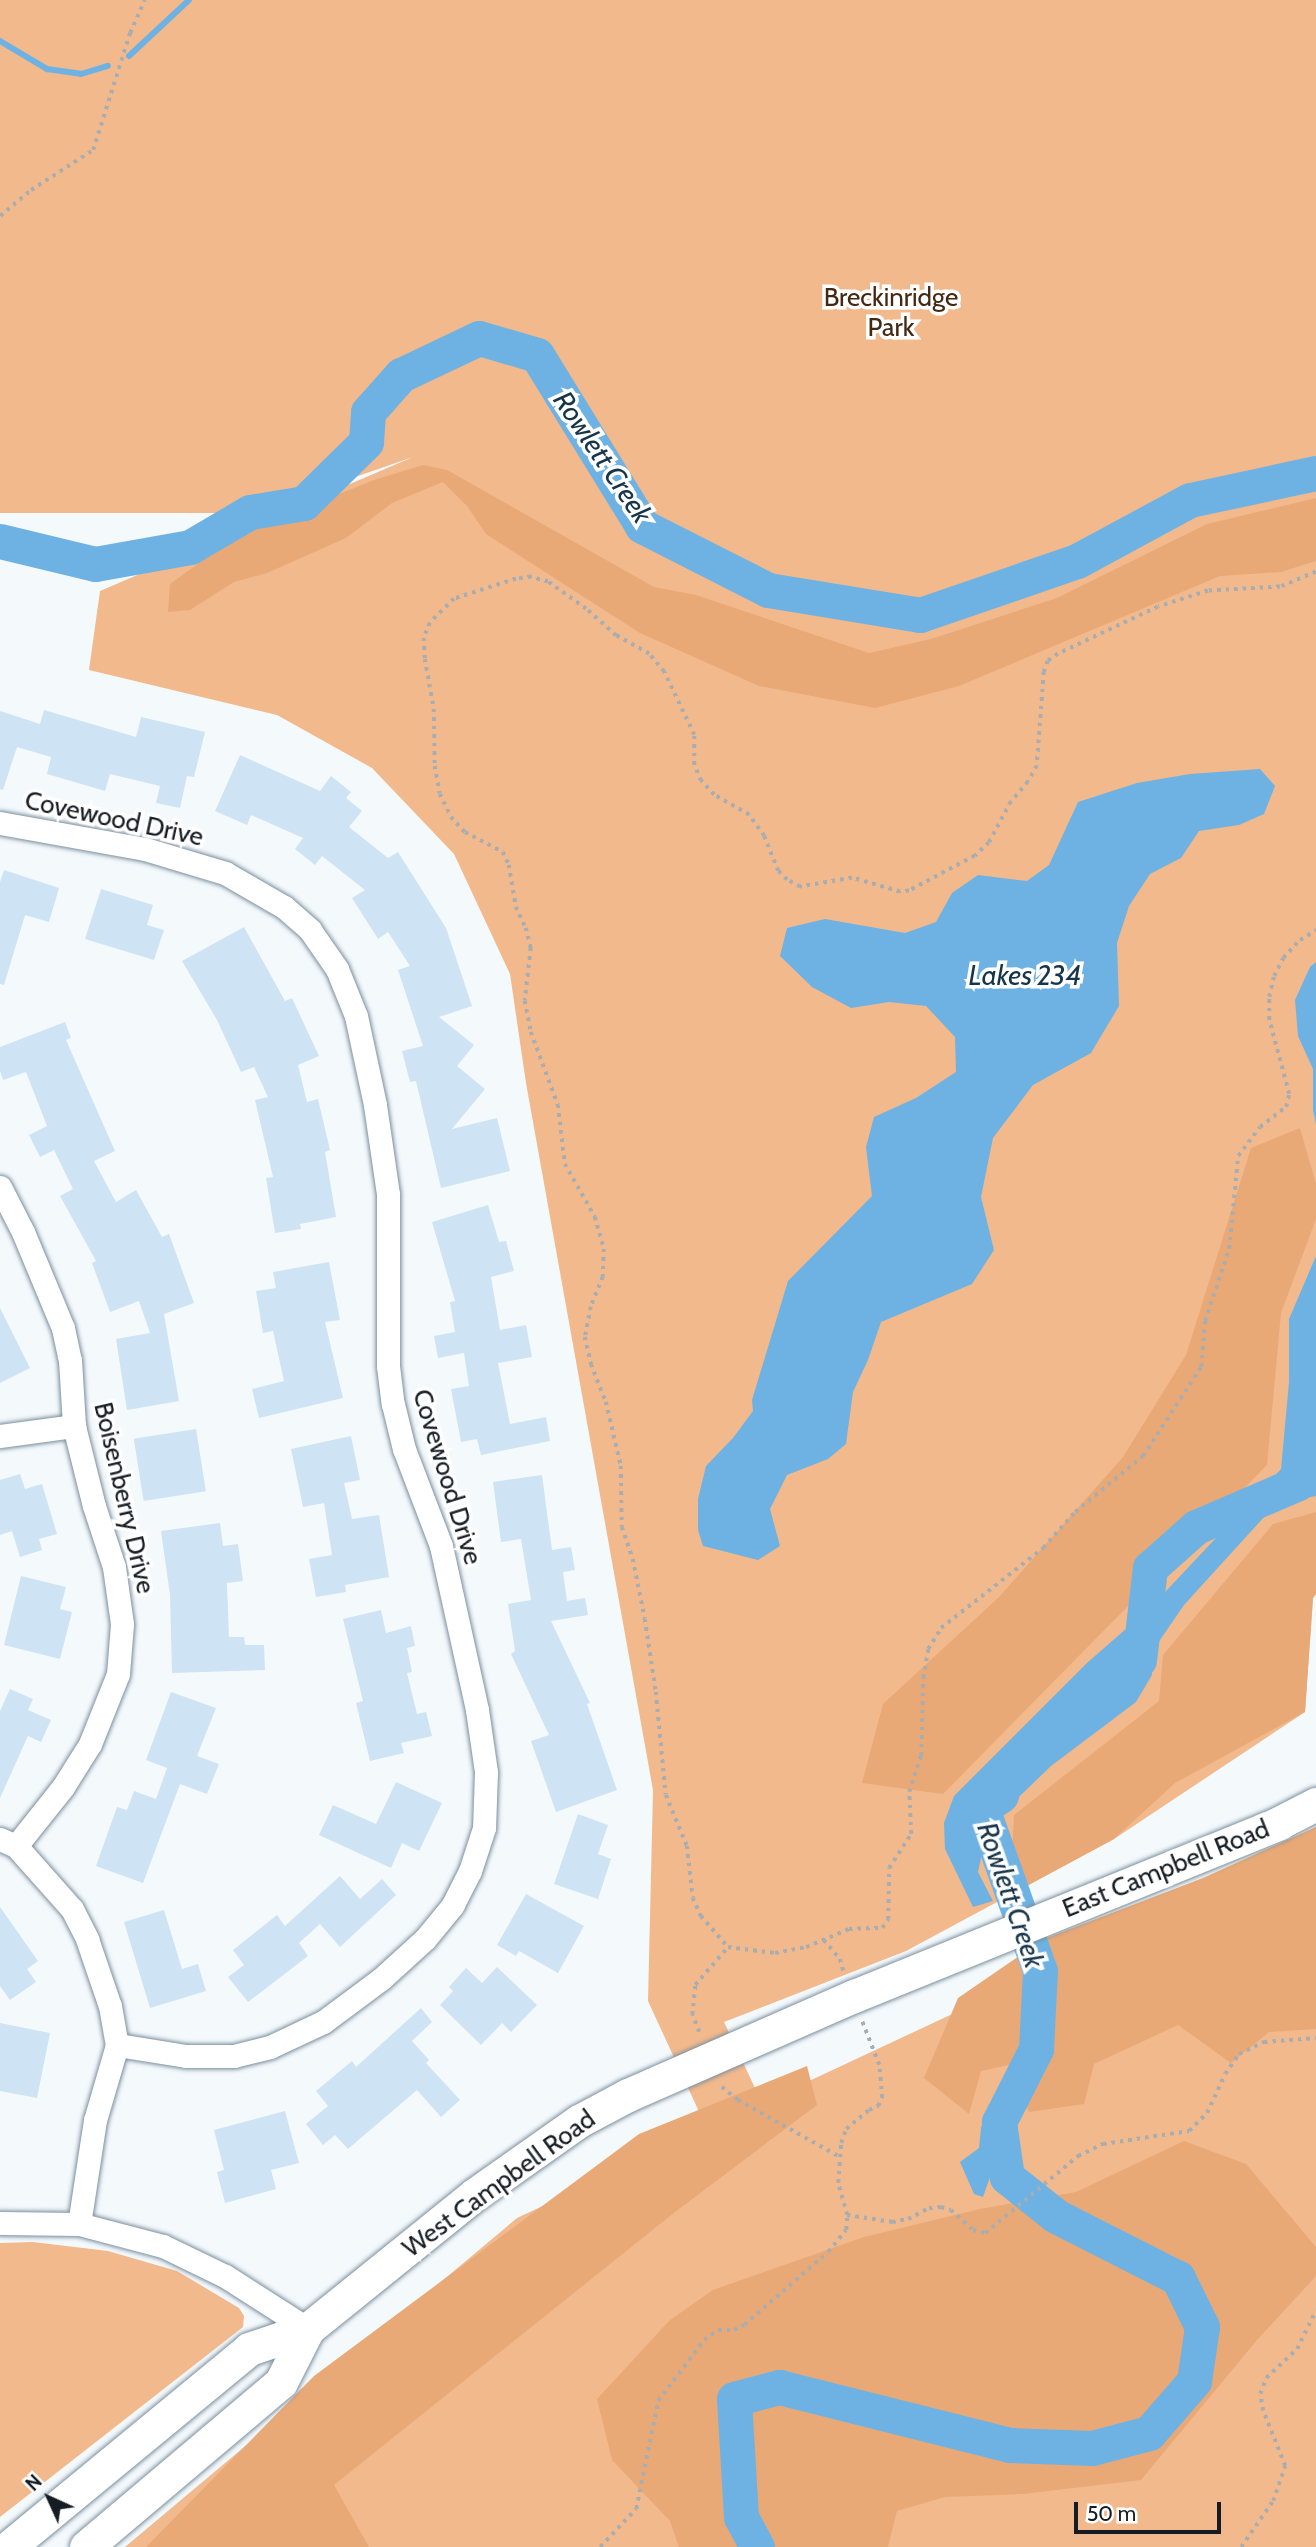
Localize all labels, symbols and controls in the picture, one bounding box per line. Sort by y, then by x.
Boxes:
park label: Breckinridge Park [824,282,958,344]
water label: Rowlett Creek [547,385,659,529]
street label: Covewood Drive [22,785,206,853]
water label: Lakes 234 [969,958,1081,992]
street label: Covewood Drive [406,1386,488,1568]
street label: Boisenberry Drive [87,1399,161,1597]
street label: East Campbell Road [1058,1813,1274,1925]
water label: Rowlett Creek [970,1818,1052,1972]
street label: West Campbell Road [397,2104,601,2264]
north arrow [14,2463,84,2533]
text: N [21,2470,47,2496]
scale bar [1078,2488,1225,2532]
text: 50 m [1087,2501,1136,2526]

